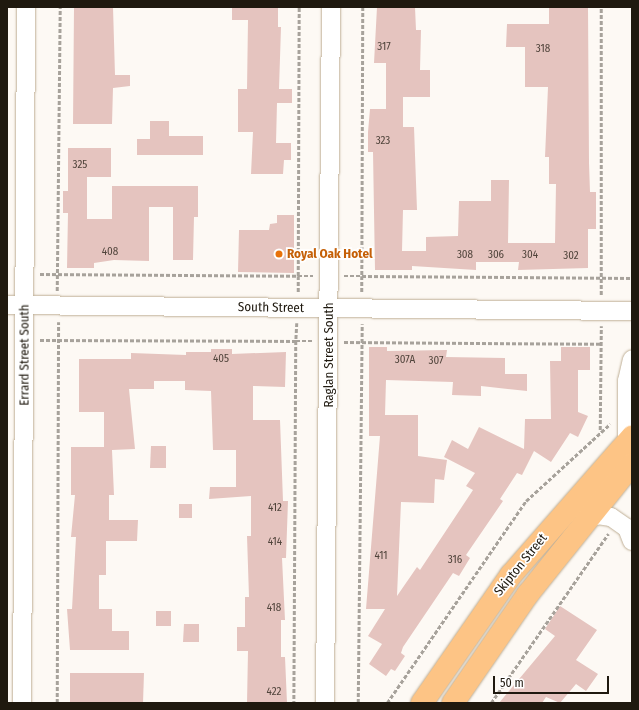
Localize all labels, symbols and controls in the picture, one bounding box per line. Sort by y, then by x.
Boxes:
house number: 317 [377,40,391,54]
house number: 318 [536,42,550,56]
house number: 323 [376,134,390,148]
house number: 325 [73,158,87,172]
house number: 408 [102,245,118,259]
place label: Royal Oak Hotel [287,246,373,262]
house number: 308 [457,248,473,262]
house number: 306 [488,248,504,262]
house number: 304 [522,248,538,262]
marker: Royal Oak Hotel [274,249,284,259]
house number: 302 [563,249,579,263]
street label: South Street [238,300,304,316]
street label: Raglan Street South [321,302,337,408]
street label: Errard Street South [17,304,33,406]
house number: 405 [213,352,229,366]
house number: 307A [395,353,415,367]
house number: 307 [429,354,443,368]
house number: 412 [268,501,282,515]
street label: Skipton Street [491,531,551,599]
house number: 414 [268,535,282,549]
house number: 411 [374,549,388,563]
house number: 316 [448,553,462,567]
house number: 418 [267,601,281,615]
scale bar [495,668,611,694]
text: 50 m [500,676,524,690]
house number: 422 [267,685,281,699]

